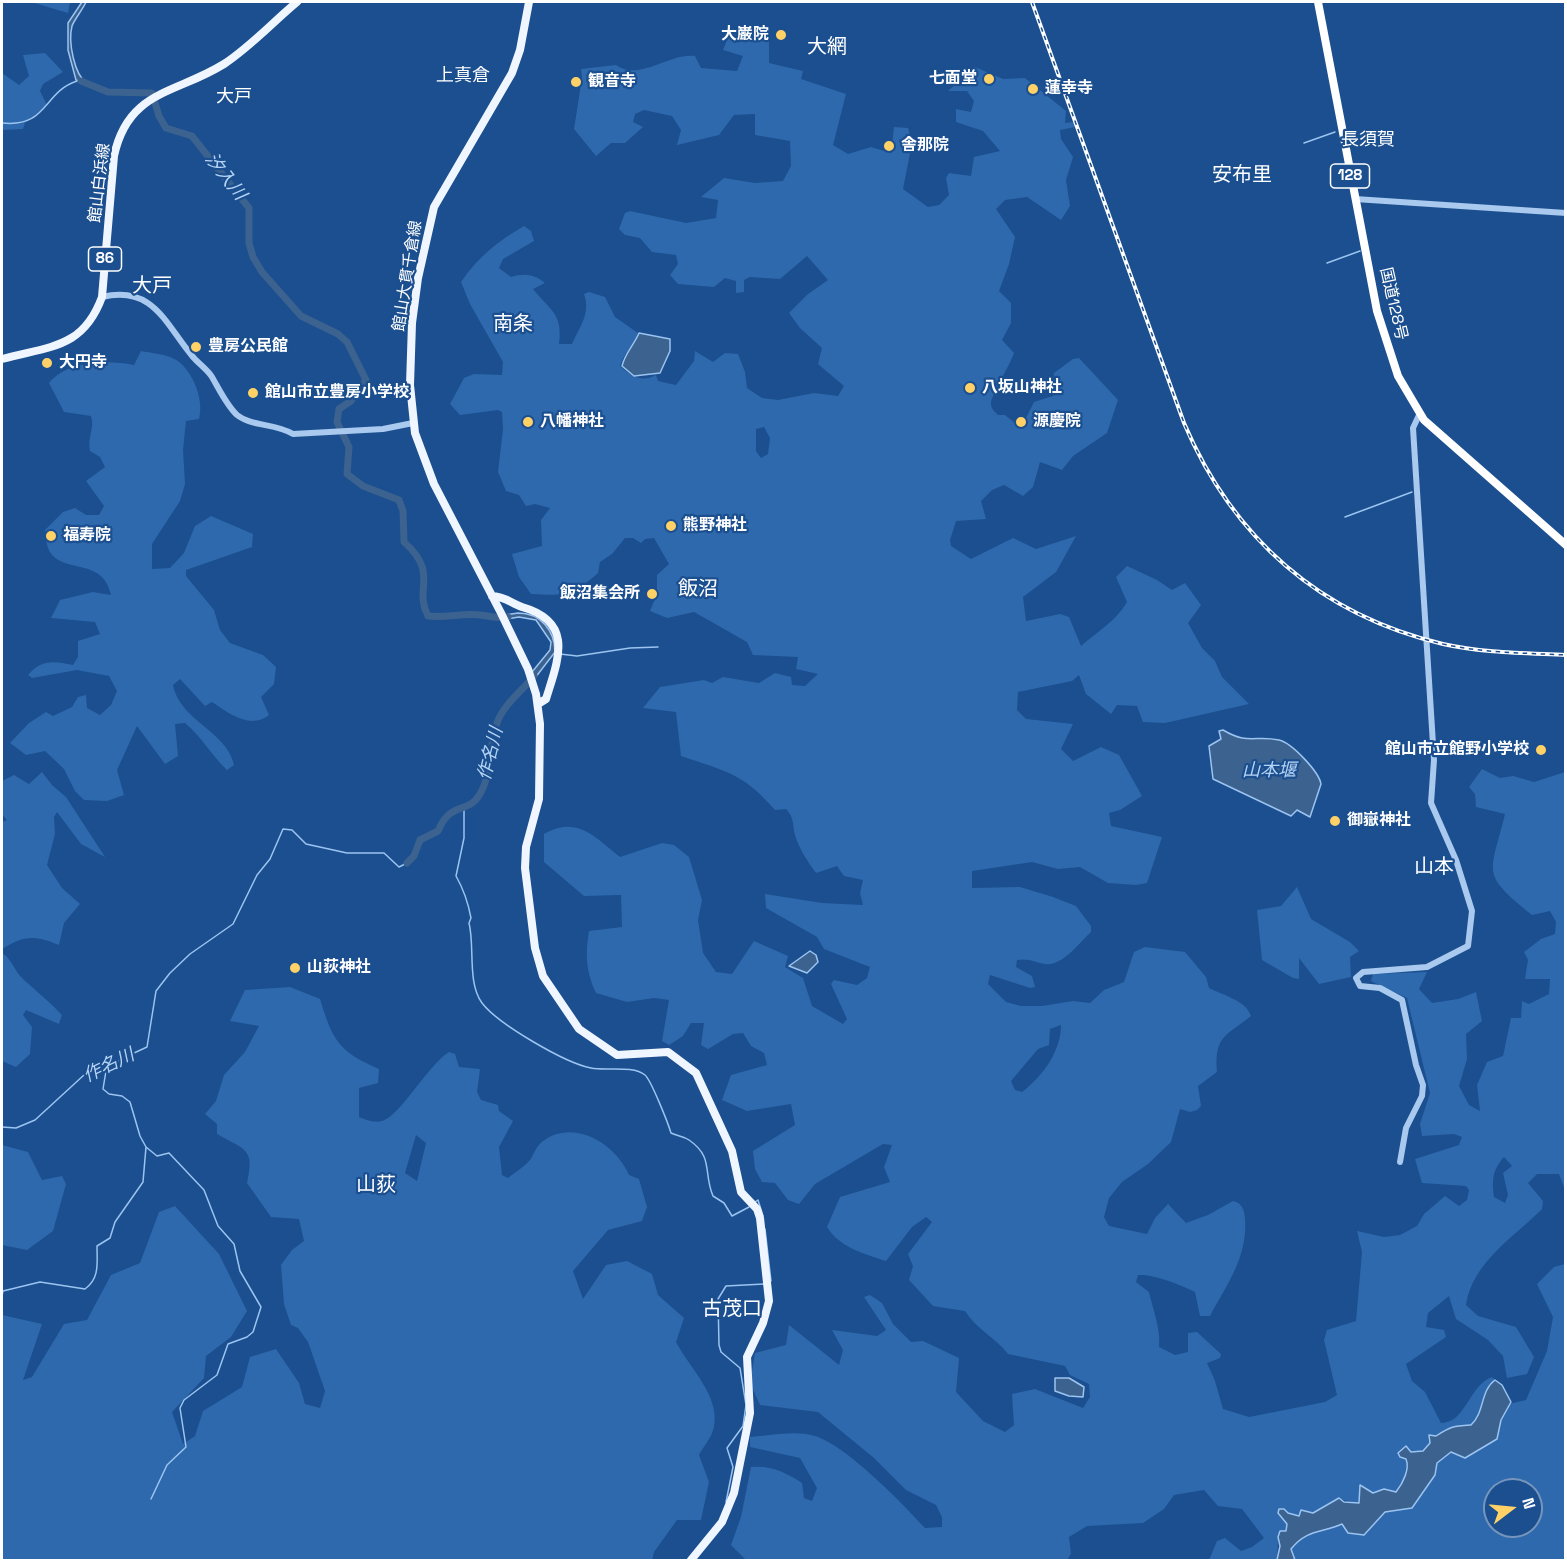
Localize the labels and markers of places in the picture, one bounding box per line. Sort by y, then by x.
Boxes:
place label: 大巌院 [721,25,769,45]
marker: 大巌院 [774,28,788,42]
place label: 七面堂 [929,69,977,89]
place label: 観音寺 [588,72,636,92]
marker: 七面堂 [982,72,996,86]
marker: 観音寺 [569,75,583,89]
place label: 蓮幸寺 [1045,79,1093,99]
marker: 蓮幸寺 [1026,82,1040,96]
place label: 舎那院 [901,136,949,156]
marker: 舎那院 [882,139,896,153]
place label: 豊房公民館 [208,337,288,357]
marker: 豊房公民館 [189,340,203,354]
place label: 大円寺 [59,353,107,373]
marker: 大円寺 [40,356,54,370]
place label: 八坂山神社 [982,378,1062,398]
marker: 八坂山神社 [963,381,977,395]
place label: 館山市立豊房小学校 [265,383,409,403]
marker: 館山市立豊房小学校 [246,386,260,400]
place label: 八幡神社 [540,412,604,432]
place label: 源慶院 [1033,412,1081,432]
marker: 八幡神社 [521,415,535,429]
marker: 源慶院 [1014,415,1028,429]
place label: 熊野神社 [683,516,747,536]
marker: 熊野神社 [664,519,678,533]
place label: 福寿院 [63,526,111,546]
marker: 福寿院 [44,529,58,543]
place label: 飯沼集会所 [560,584,640,604]
marker: 飯沼集会所 [645,587,659,601]
place label: 館山市立館野小学校 [1385,740,1529,760]
marker: 館山市立館野小学校 [1534,743,1548,757]
place label: 御嶽神社 [1347,811,1411,831]
marker: 御嶽神社 [1328,814,1342,828]
place label: 山荻神社 [307,958,371,978]
marker: 山荻神社 [288,961,302,975]

